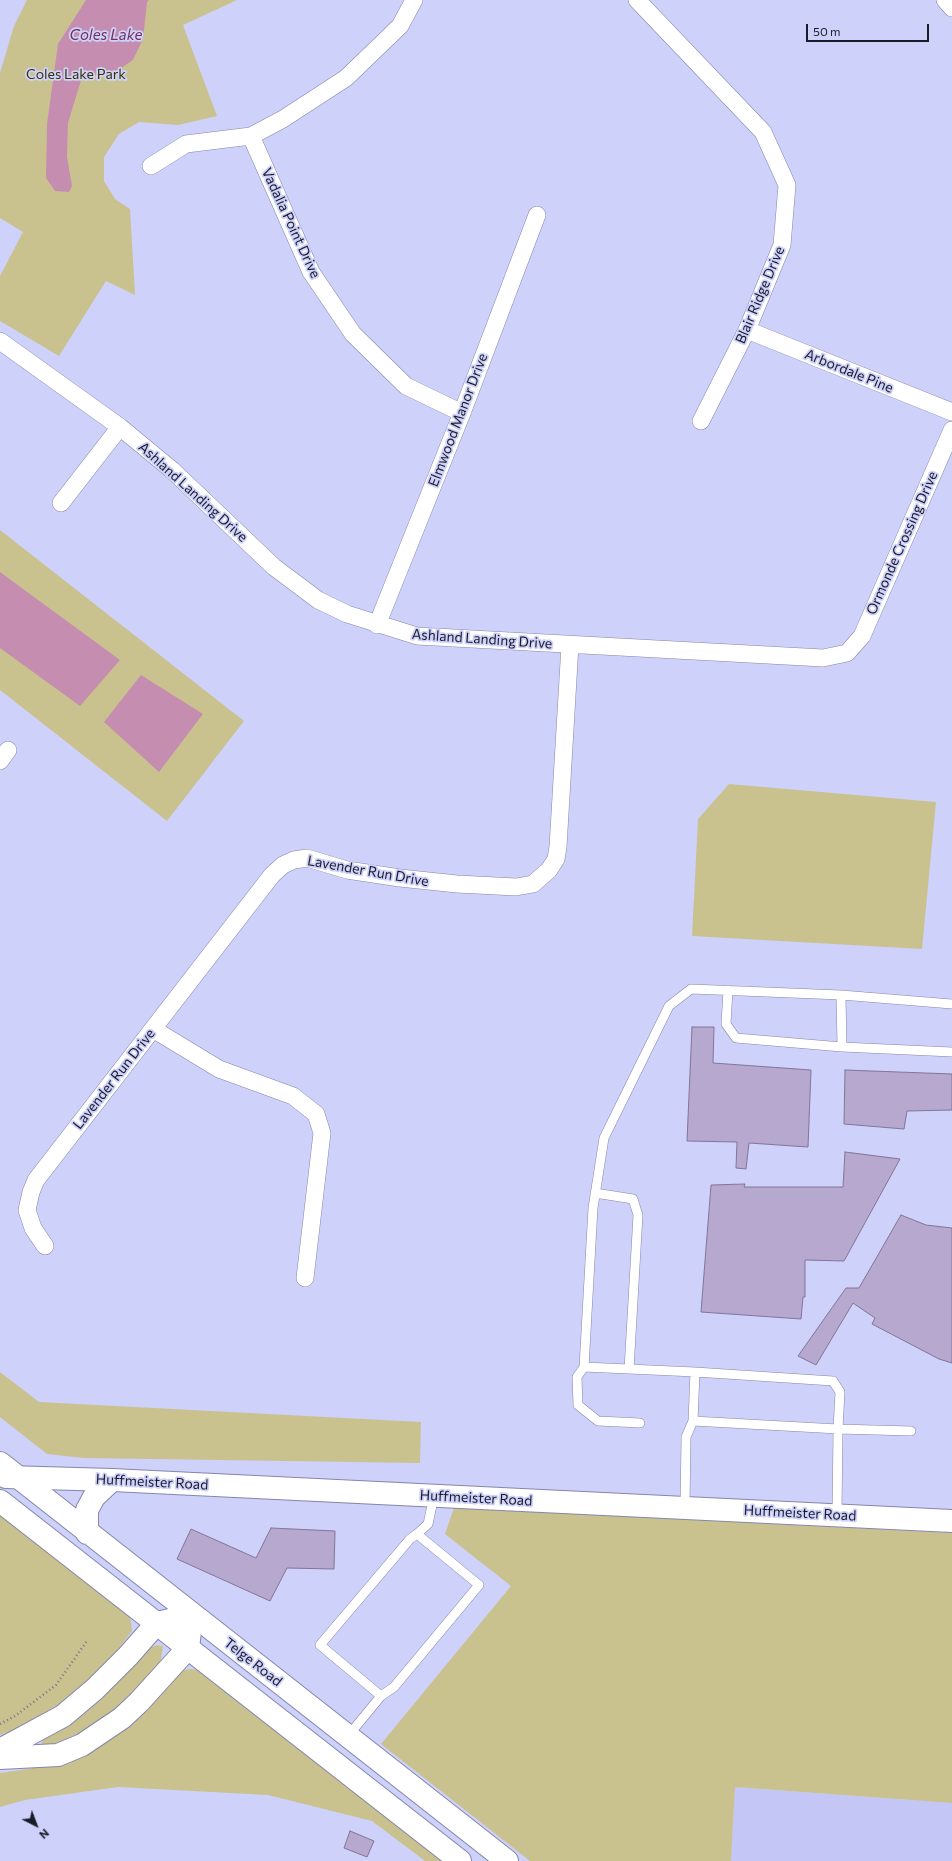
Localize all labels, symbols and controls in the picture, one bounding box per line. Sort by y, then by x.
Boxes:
scale bar [808,16,931,42]
text: 50 m [813,24,841,38]
water label: Coles Lake [70,26,142,44]
park label: Coles Lake Park [26,66,126,82]
street label: Vadalia Point Drive [258,165,324,281]
street label: Blair Ridge Drive [732,244,788,346]
street label: Arbordale Pine [802,346,896,396]
street label: Elmwood Manor Drive [425,351,491,489]
street label: Ashland Landing Drive [135,439,251,545]
street label: Ormonde Crossing Drive [863,469,941,617]
street label: Ashland Landing Drive [411,626,553,652]
street label: Lavender Run Drive [306,852,430,890]
street label: Lavender Run Drive [70,1025,158,1133]
street label: Huffmeister Road [95,1471,209,1493]
street label: Huffmeister Road [419,1487,533,1509]
street label: Huffmeister Road [743,1502,857,1524]
street label: Telge Road [221,1634,285,1690]
north arrow [16,1805,56,1845]
text: N [37,1827,52,1842]

